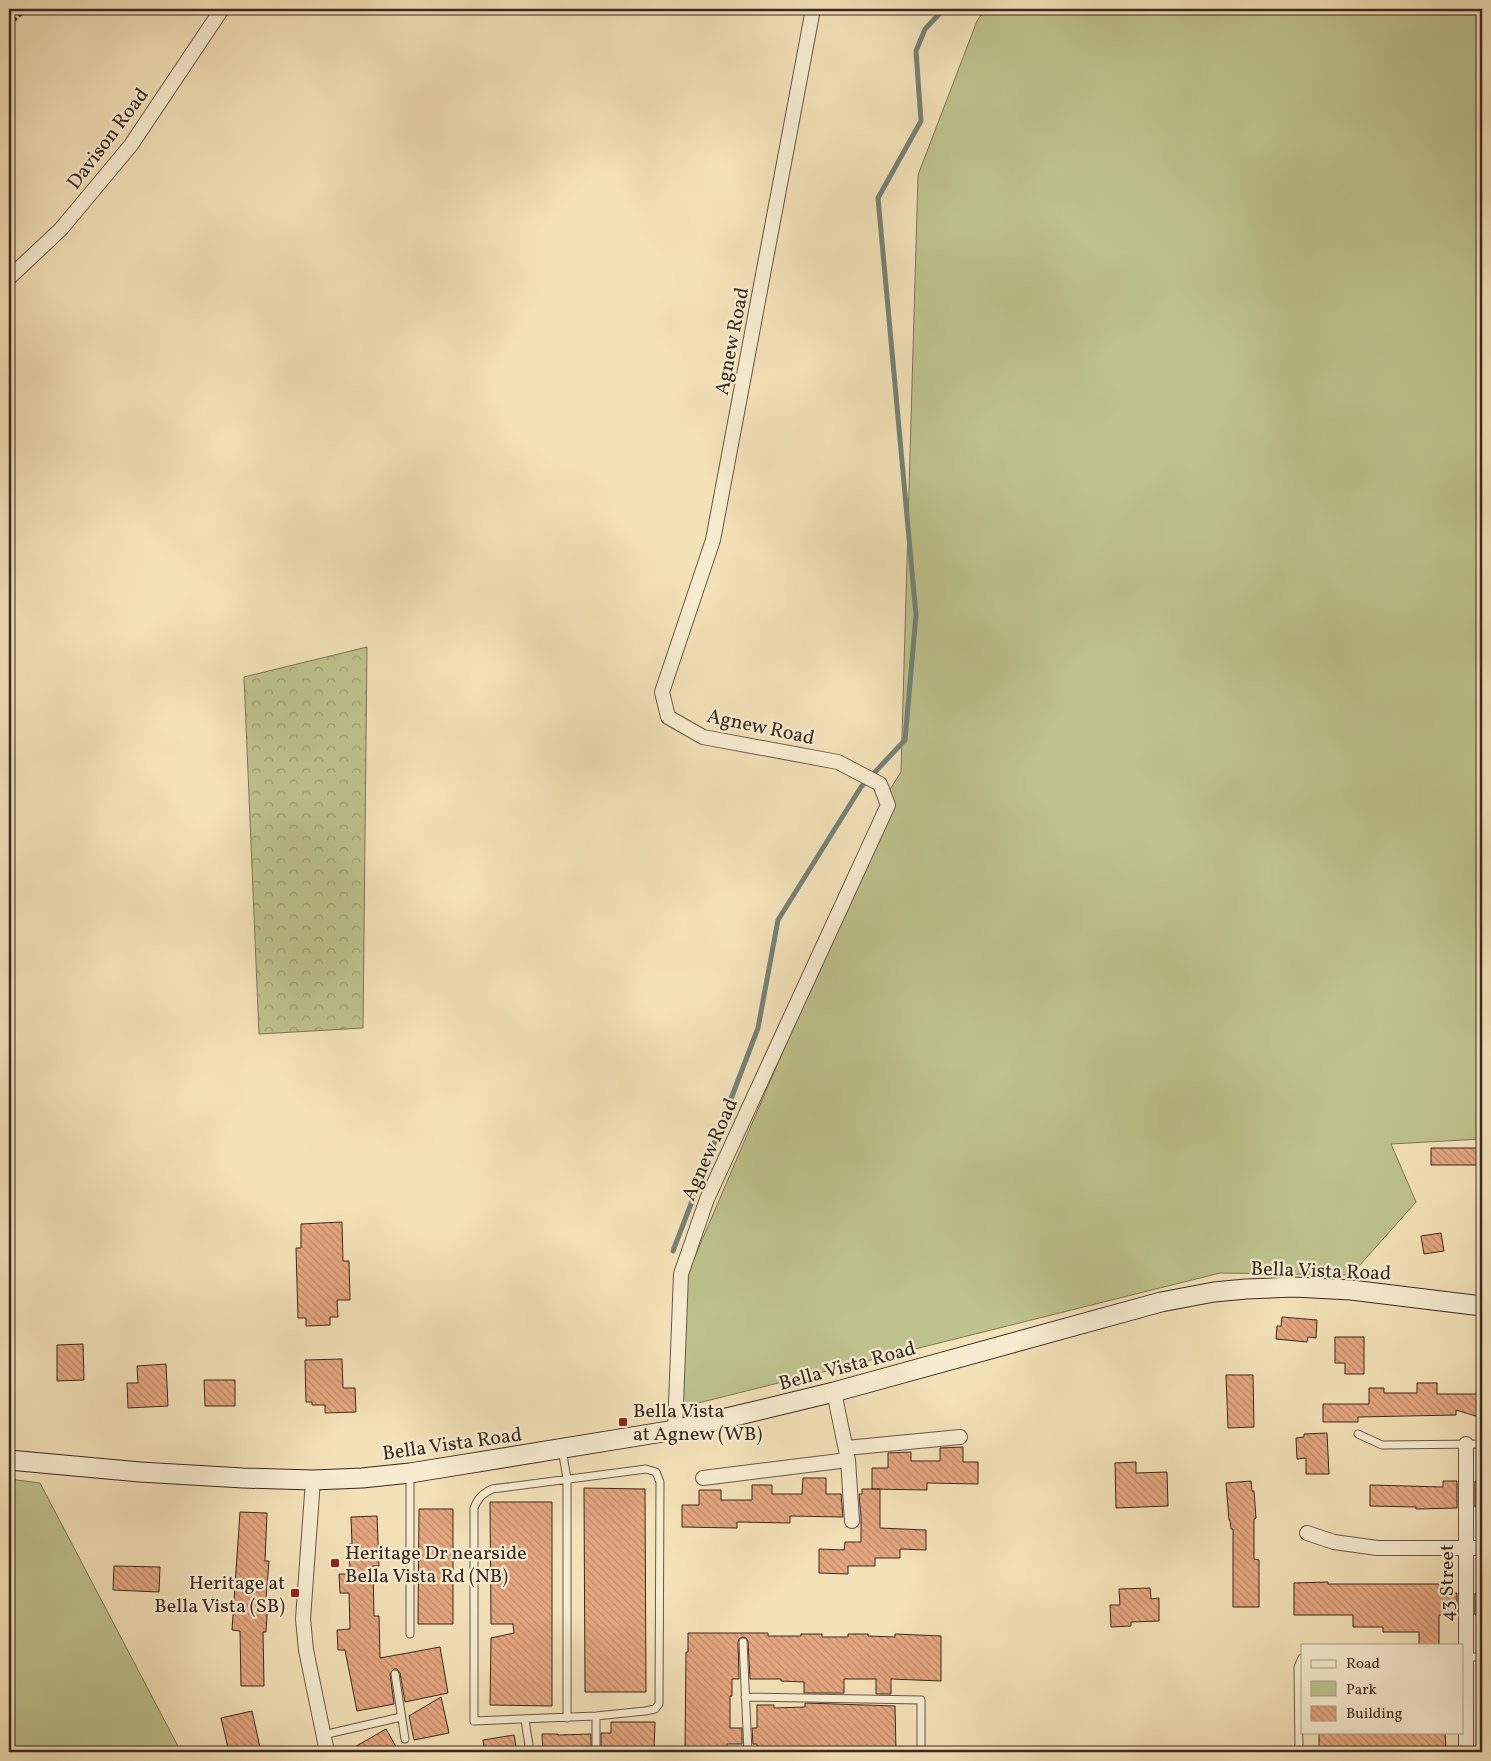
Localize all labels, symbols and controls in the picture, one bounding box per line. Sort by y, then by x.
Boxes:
street label: Davison Road [61,83,156,196]
street label: Agnew Road [709,285,757,398]
street label: Agnew Road [704,703,817,753]
street label: Agnew Road [676,1094,746,1206]
street label: Bella Vista Road [1250,1256,1392,1288]
street label: Bella Vista Road [776,1335,919,1399]
place label: Bella Vista at Agnew (WB) [633,1398,762,1449]
marker: Bella Vista at Agnew (WB) [617,1416,629,1428]
street label: Bella Vista Road [381,1421,524,1469]
place label: Heritage Dr nearside Bella Vista Rd (NB) [345,1540,527,1591]
street label: 43 Street [1434,1544,1462,1622]
marker: Heritage Dr nearside Bella Vista Rd (NB) [329,1557,341,1569]
place label: Heritage at Bella Vista (SB) [154,1570,285,1621]
marker: Heritage at Bella Vista (SB) [289,1587,301,1599]
legend [1301,1644,1464,1734]
text: Road [1346,1654,1380,1675]
text: Park [1346,1680,1377,1701]
text: Building [1346,1704,1403,1725]

